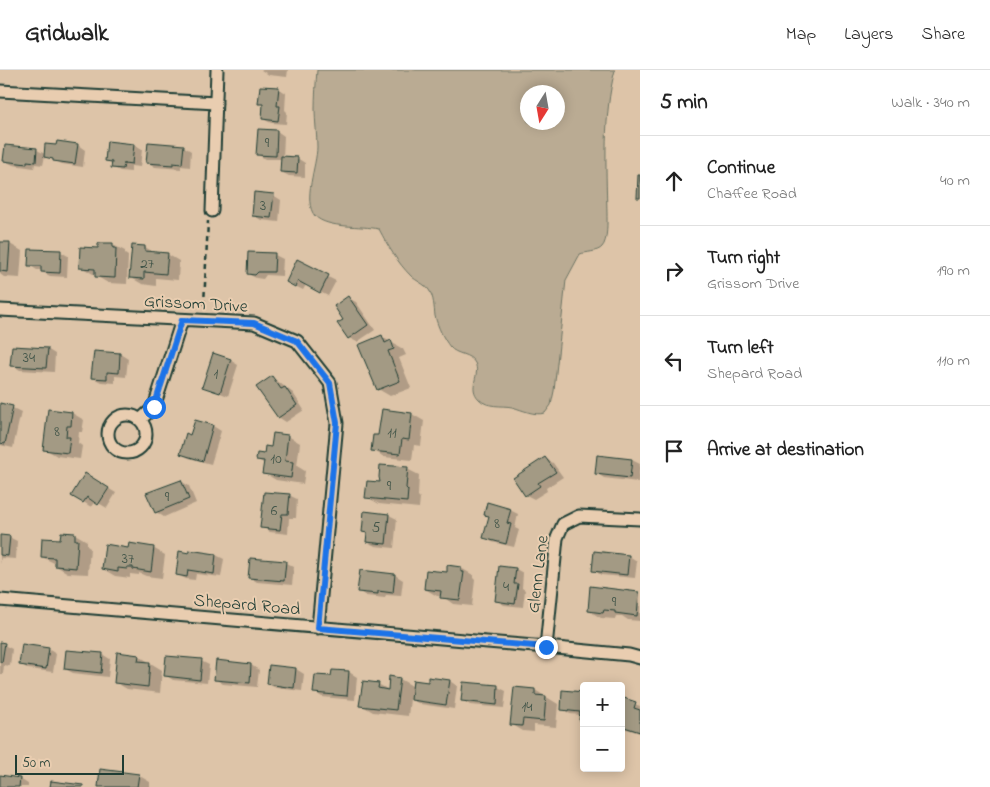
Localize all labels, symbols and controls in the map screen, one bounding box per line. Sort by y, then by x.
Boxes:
text: Gridwalk [25,17,109,52]
text: Map [786,22,816,48]
text: Layers [844,22,894,48]
text: Share [922,22,965,48]
north arrow [520,85,565,130]
text: 5 min [660,88,708,118]
text: Walk · 340 m [891,91,970,115]
house number: 9 [265,132,270,154]
text: Continue [707,155,775,182]
icon: ahead [660,167,688,195]
text: 40 m [940,169,970,193]
text: Chaffee Road [707,182,797,206]
house number: 3 [260,195,266,217]
text: Turn right [707,245,780,272]
house number: 27 [140,253,154,275]
icon: right [660,257,688,285]
text: 190 m [937,259,970,283]
text: Grissom Drive [707,272,799,296]
street label: Grissom Drive [143,289,249,321]
text: Turn left [707,335,774,362]
house number: 34 [23,347,35,369]
icon: left [660,347,688,375]
text: 110 m [936,349,970,373]
text: Shepard Road [707,362,802,386]
house number: 1 [214,363,219,385]
route start [143,396,166,419]
house number: 8 [54,421,60,443]
house number: 11 [387,422,397,444]
icon: arrive [660,437,688,465]
text: Arrive at destination [707,437,864,464]
house number: 10 [270,448,282,470]
house number: 9 [387,475,392,497]
house number: 9 [165,486,170,508]
house number: 6 [271,500,278,522]
house number: 8 [494,513,500,535]
house number: 5 [372,517,381,539]
street label: Glenn Lane [521,533,557,615]
house number: 37 [122,548,134,570]
house number: 4 [503,576,509,598]
street label: Shepard Road [192,588,301,624]
house number: 9 [612,591,617,613]
route end [535,636,558,659]
map controls [580,682,625,772]
button: + [580,682,625,727]
house number: 14 [522,696,532,718]
button: − [580,727,625,772]
scale bar [15,752,124,775]
text: 50 m [22,753,50,774]

